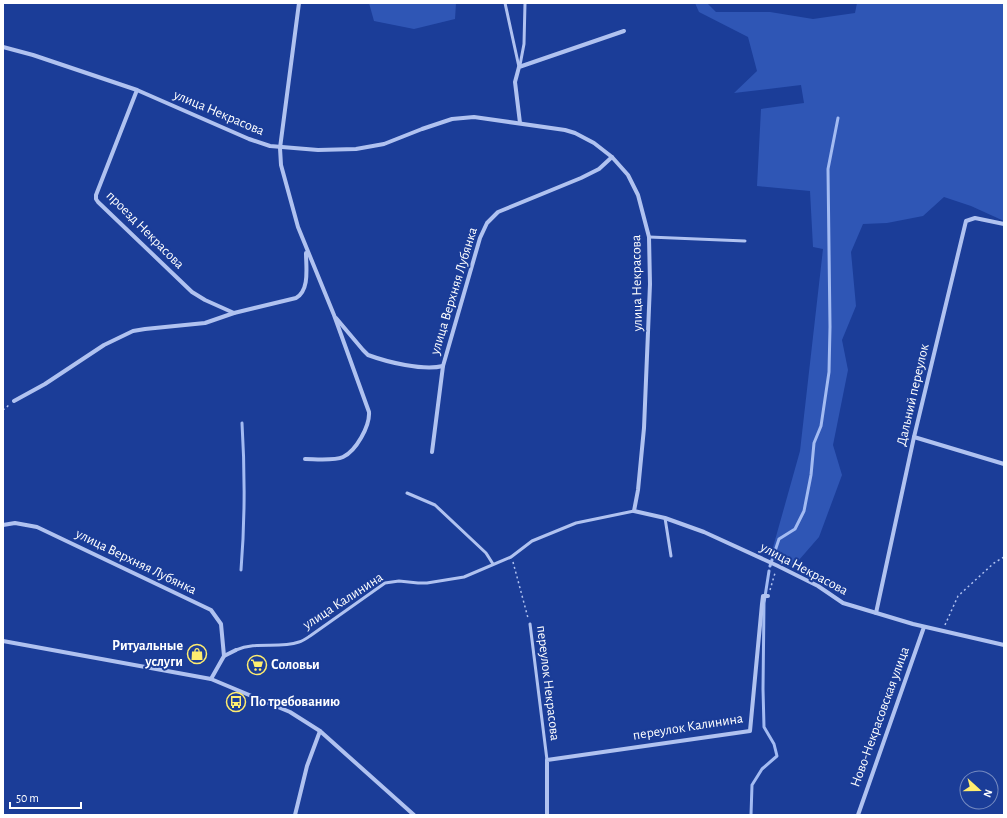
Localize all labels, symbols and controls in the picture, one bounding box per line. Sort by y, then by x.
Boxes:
street label: улица Некрасова [171,87,267,139]
street label: проезд Некрасова [103,188,187,272]
street label: улица Верхняя Лубянка [428,225,480,357]
street label: улица Некрасова [629,234,645,333]
street label: Дальний переулок [894,342,932,448]
street label: улица Верхняя Лубянка [73,526,199,598]
street label: улица Некрасова [757,540,851,598]
street label: улица Калинина [300,570,386,633]
street label: переулок Некрасова [534,625,562,742]
place label: Ритуальные услуги [112,639,183,669]
shop icon: Ритуальные услуги [186,643,208,665]
street label: Ново-Некрасовская улица [848,644,912,789]
supermarket icon: Соловьи [246,654,268,676]
place label: Соловьи [271,658,320,672]
bus stop icon: По требованию [225,691,247,713]
place label: По требованию [250,695,340,709]
street label: переулок Калинина [632,711,745,743]
north arrow [959,770,999,810]
scale bar [10,784,81,810]
text: N [981,788,994,799]
text: 50 m [16,792,39,804]

